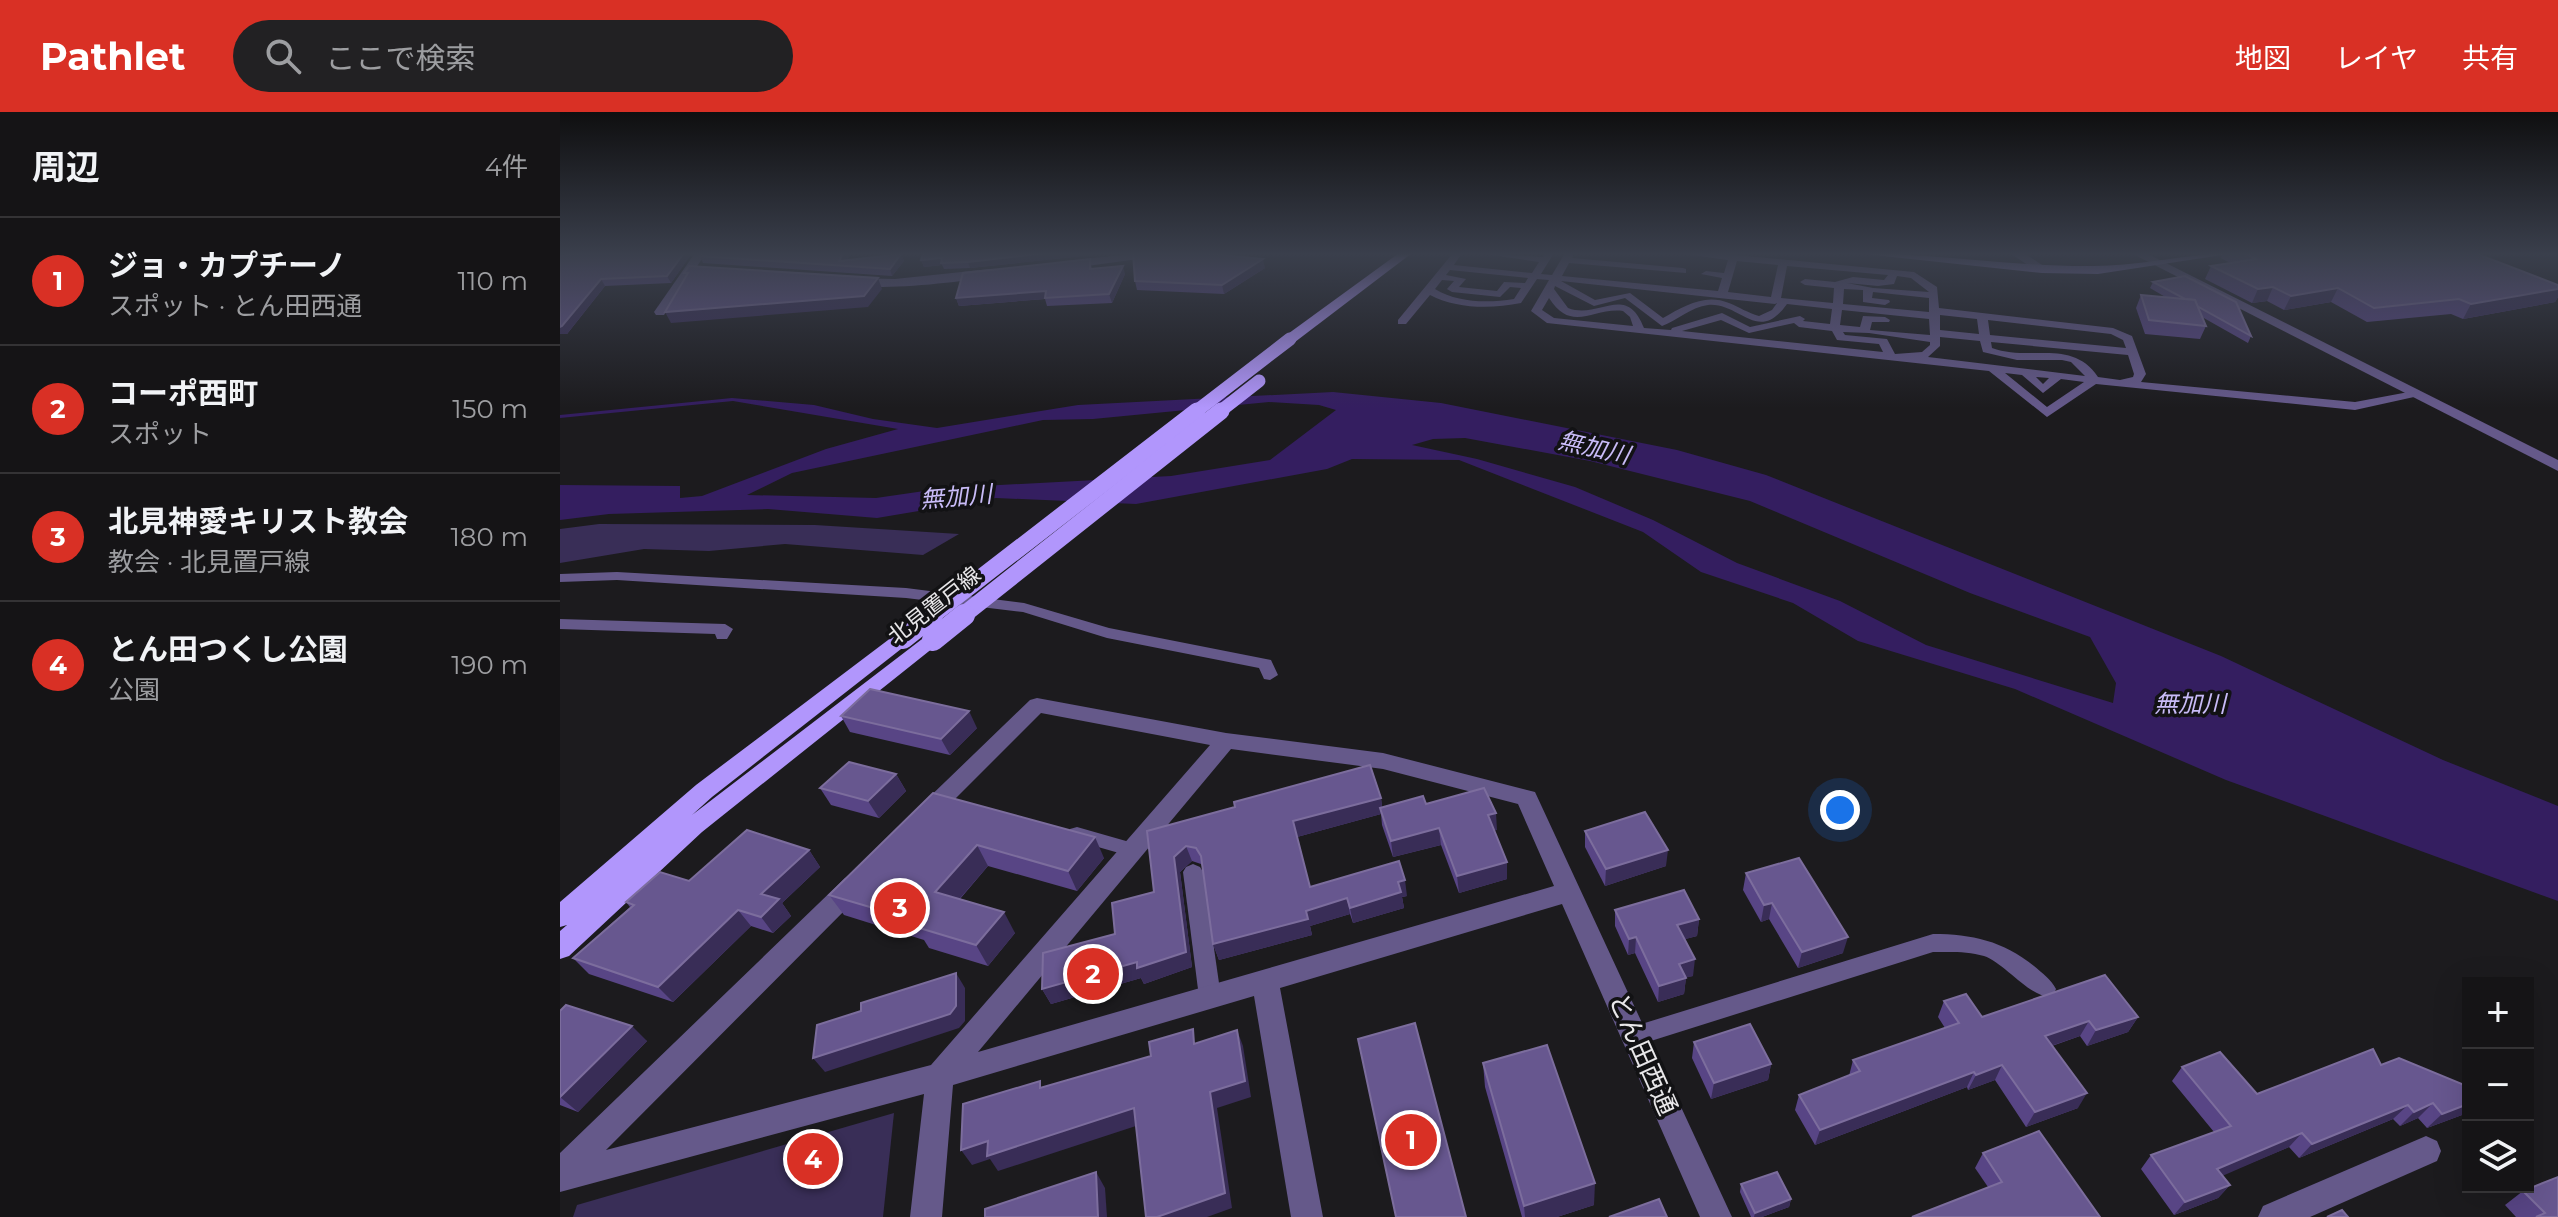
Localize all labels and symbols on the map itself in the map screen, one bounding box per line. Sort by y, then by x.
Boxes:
water label: 無加川 [1556,425,1635,470]
water label: 無加川 [919,479,996,514]
street label: 北見置戸線 [883,561,986,650]
water label: 無加川 [2154,689,2229,718]
your location [1820,790,1860,830]
pin: 3 [874,878,926,938]
pin: 2 [1067,944,1119,1004]
street label: とん田西通 [1602,988,1684,1120]
pin: 1 [1385,1110,1437,1170]
pin: 4 [787,1129,839,1189]

